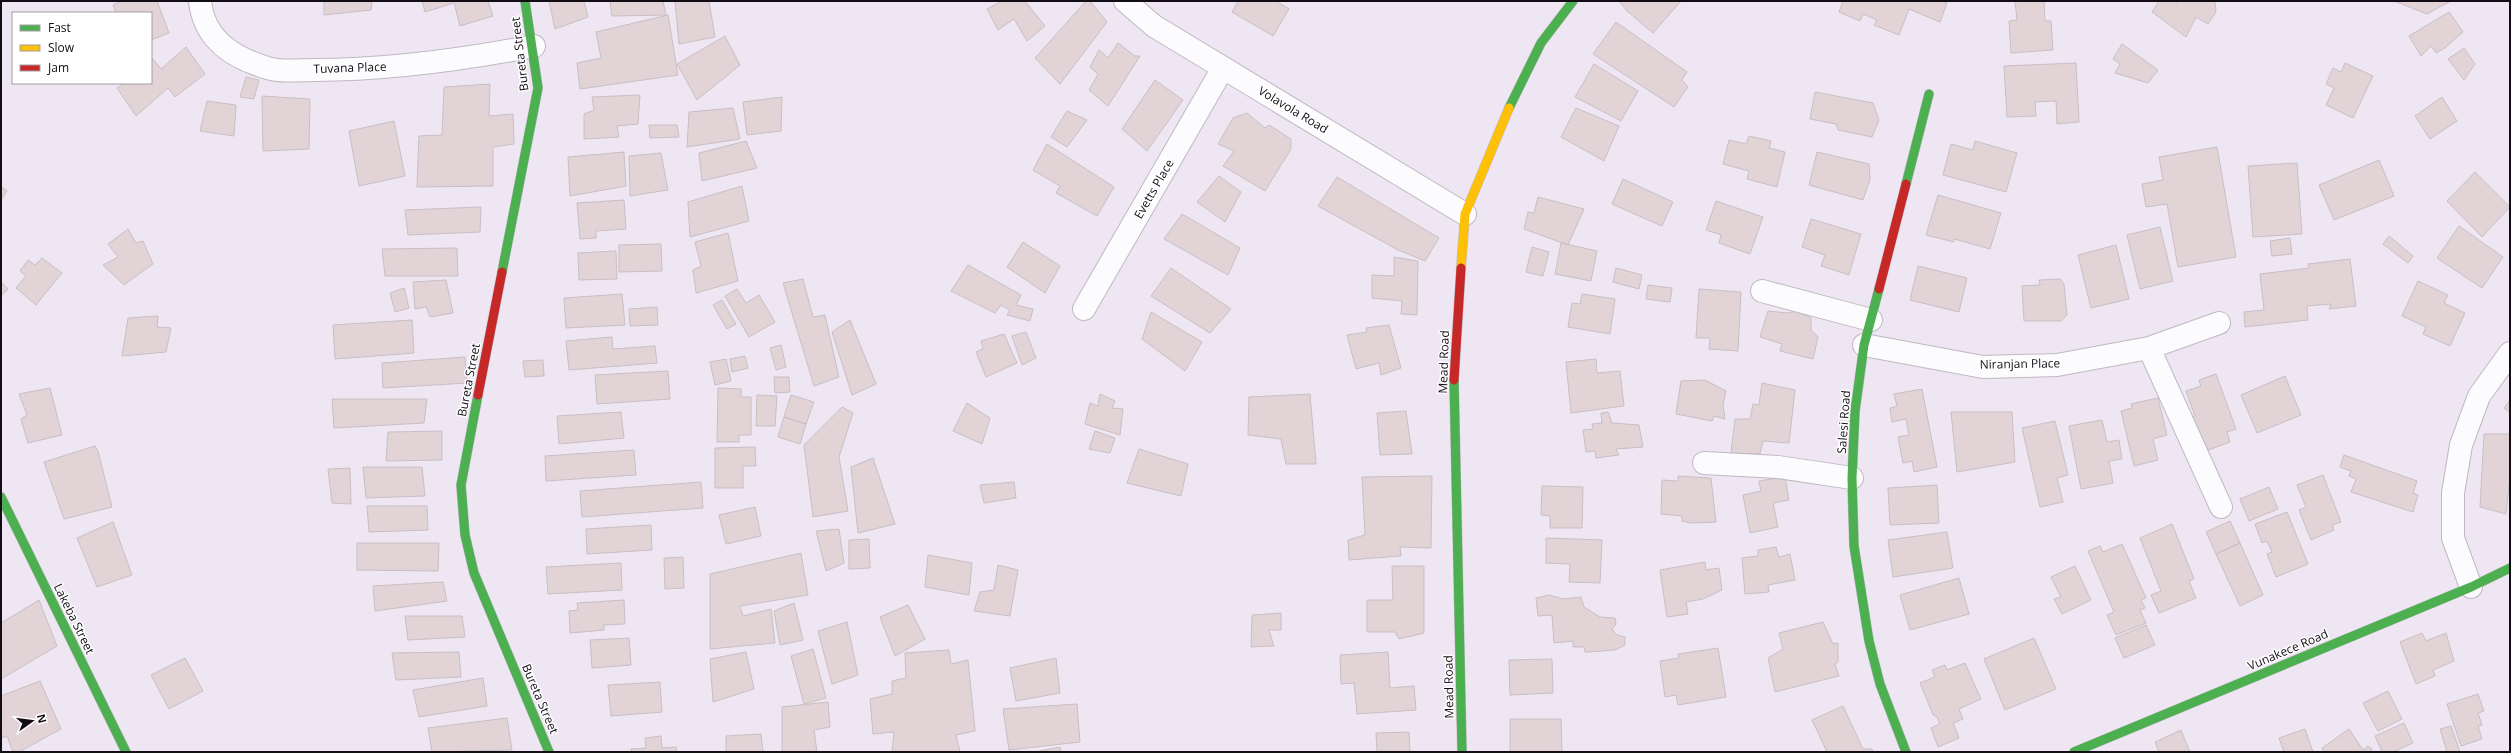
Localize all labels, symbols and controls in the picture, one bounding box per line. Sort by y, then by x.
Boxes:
legend [12,12,152,84]
street label: Bureta Street [507,16,532,92]
text: Fast [48,19,71,36]
text: Slow [48,39,75,56]
street label: Tuvana Place [313,58,387,77]
text: Jam [47,59,69,76]
street label: Volavola Road [1255,82,1331,137]
street label: Evetts Place [1130,156,1178,222]
street label: Mead Road [1434,330,1453,394]
street label: Bureta Street [453,342,484,418]
street label: Niranjan Place [1980,354,2061,373]
street label: Salesi Road [1833,390,1854,454]
street label: Lakeba Street [50,581,99,657]
street label: Vunakece Road [2245,625,2331,674]
street label: Mead Road [1439,655,1458,719]
street label: Bureta Street [518,661,563,736]
north arrow [12,701,52,741]
text: N [34,712,51,725]

